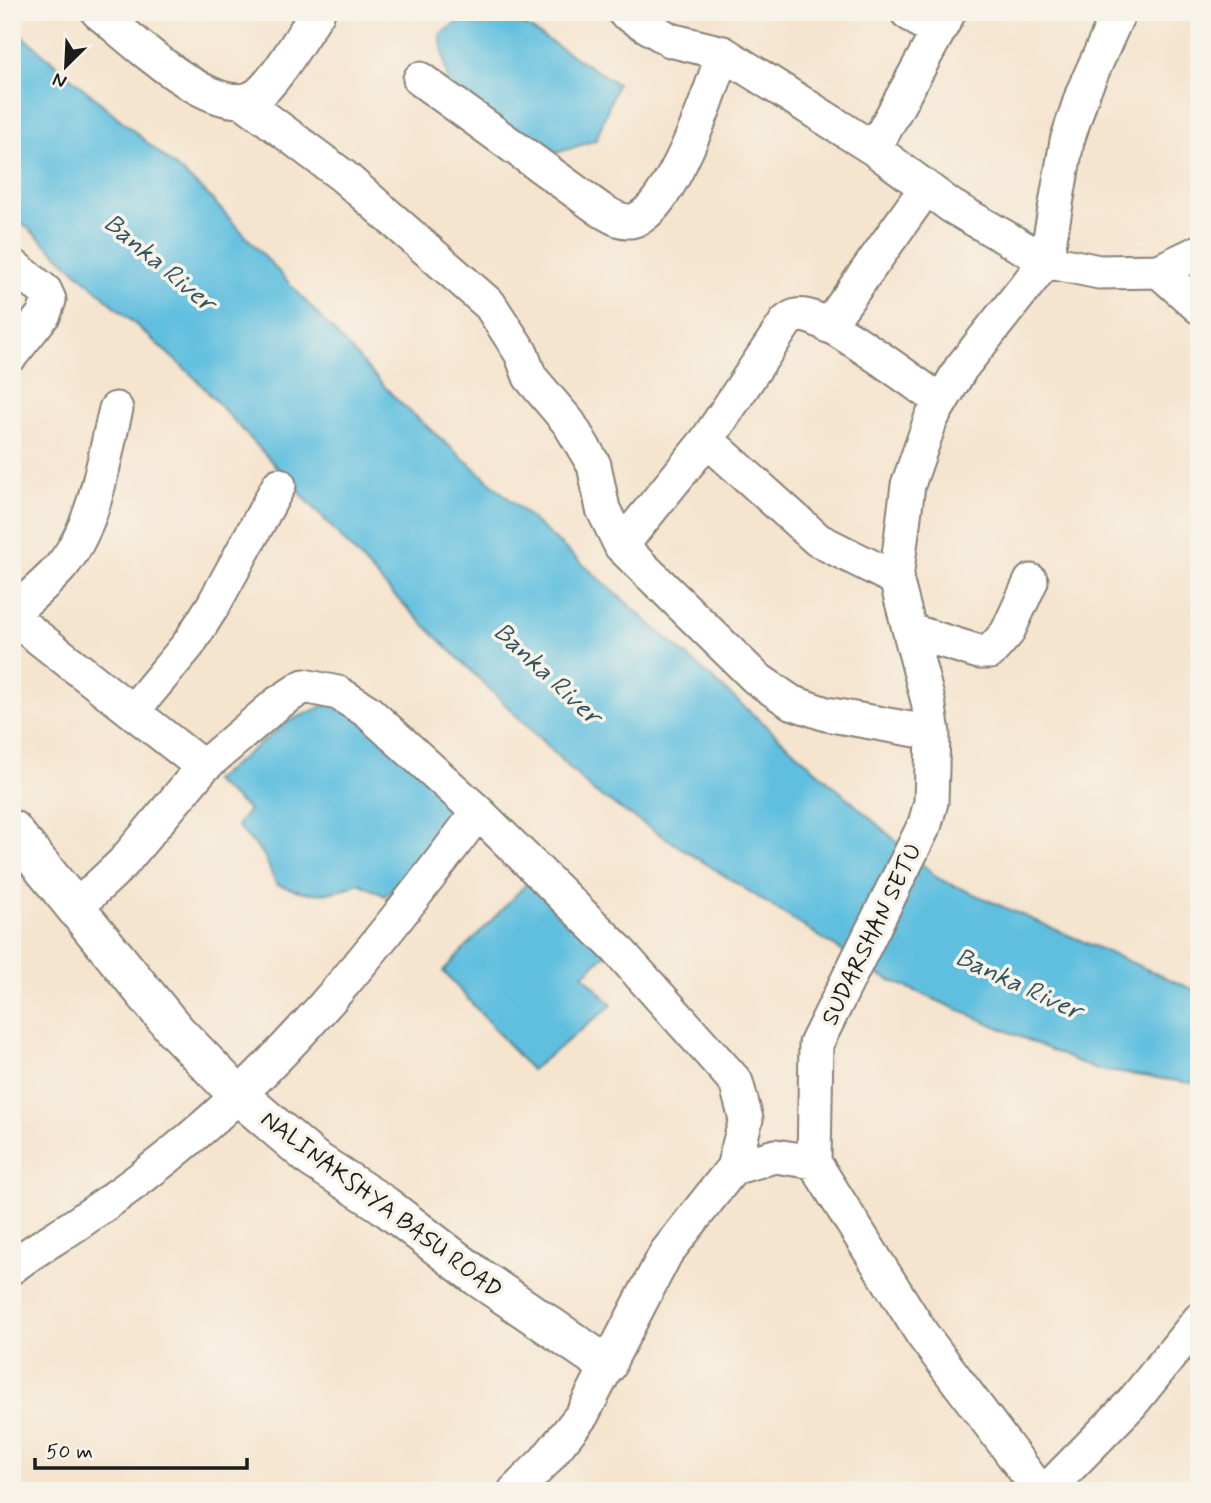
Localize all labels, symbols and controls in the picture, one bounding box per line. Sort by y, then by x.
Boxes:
north arrow [32,32,102,102]
text: N [49,66,71,94]
water label: Banka River [96,207,225,323]
water label: Banka River [485,616,611,736]
street label: SUDARSHAN SETU [815,839,930,1031]
water label: Banka River [949,941,1090,1031]
street label: NALINAKSHYA BASU ROAD [254,1104,508,1306]
scale bar [35,1426,247,1470]
text: 50 m [46,1438,93,1466]

